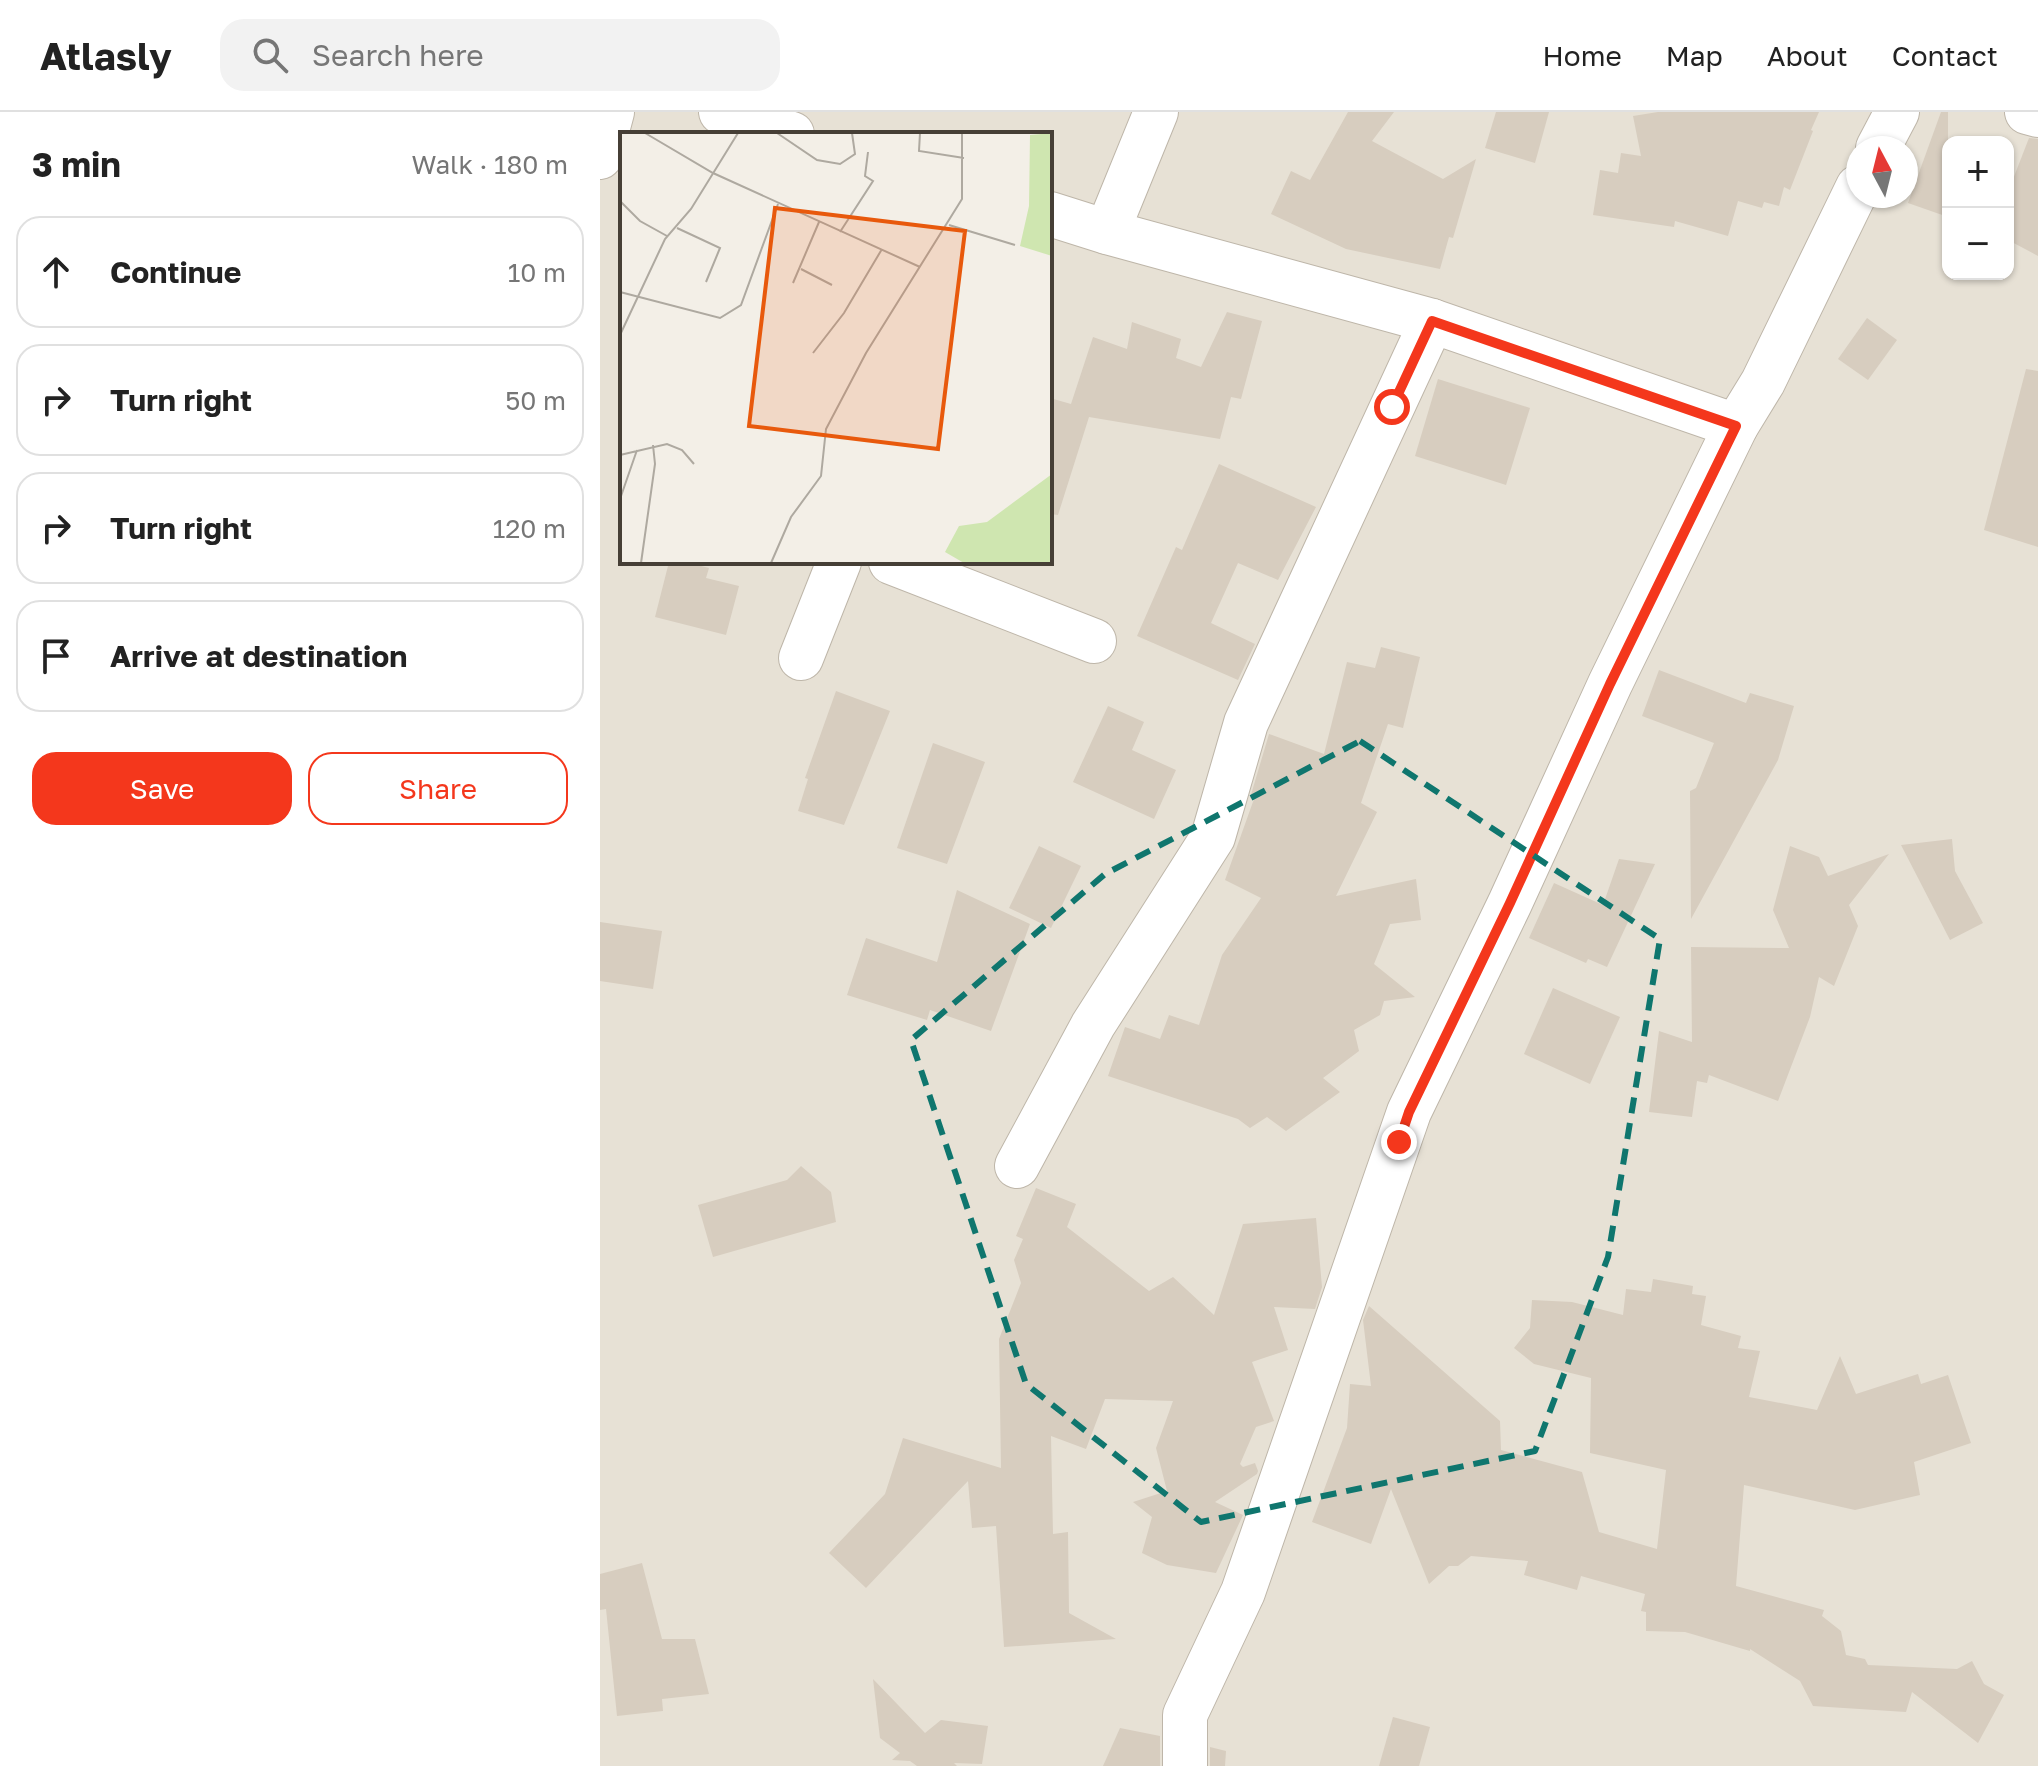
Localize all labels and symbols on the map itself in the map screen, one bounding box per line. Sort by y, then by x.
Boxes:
inset map [620,132,1052,564]
north arrow [1846,136,1918,208]
route start [1374,389,1410,425]
route end [1381,1124,1417,1160]

